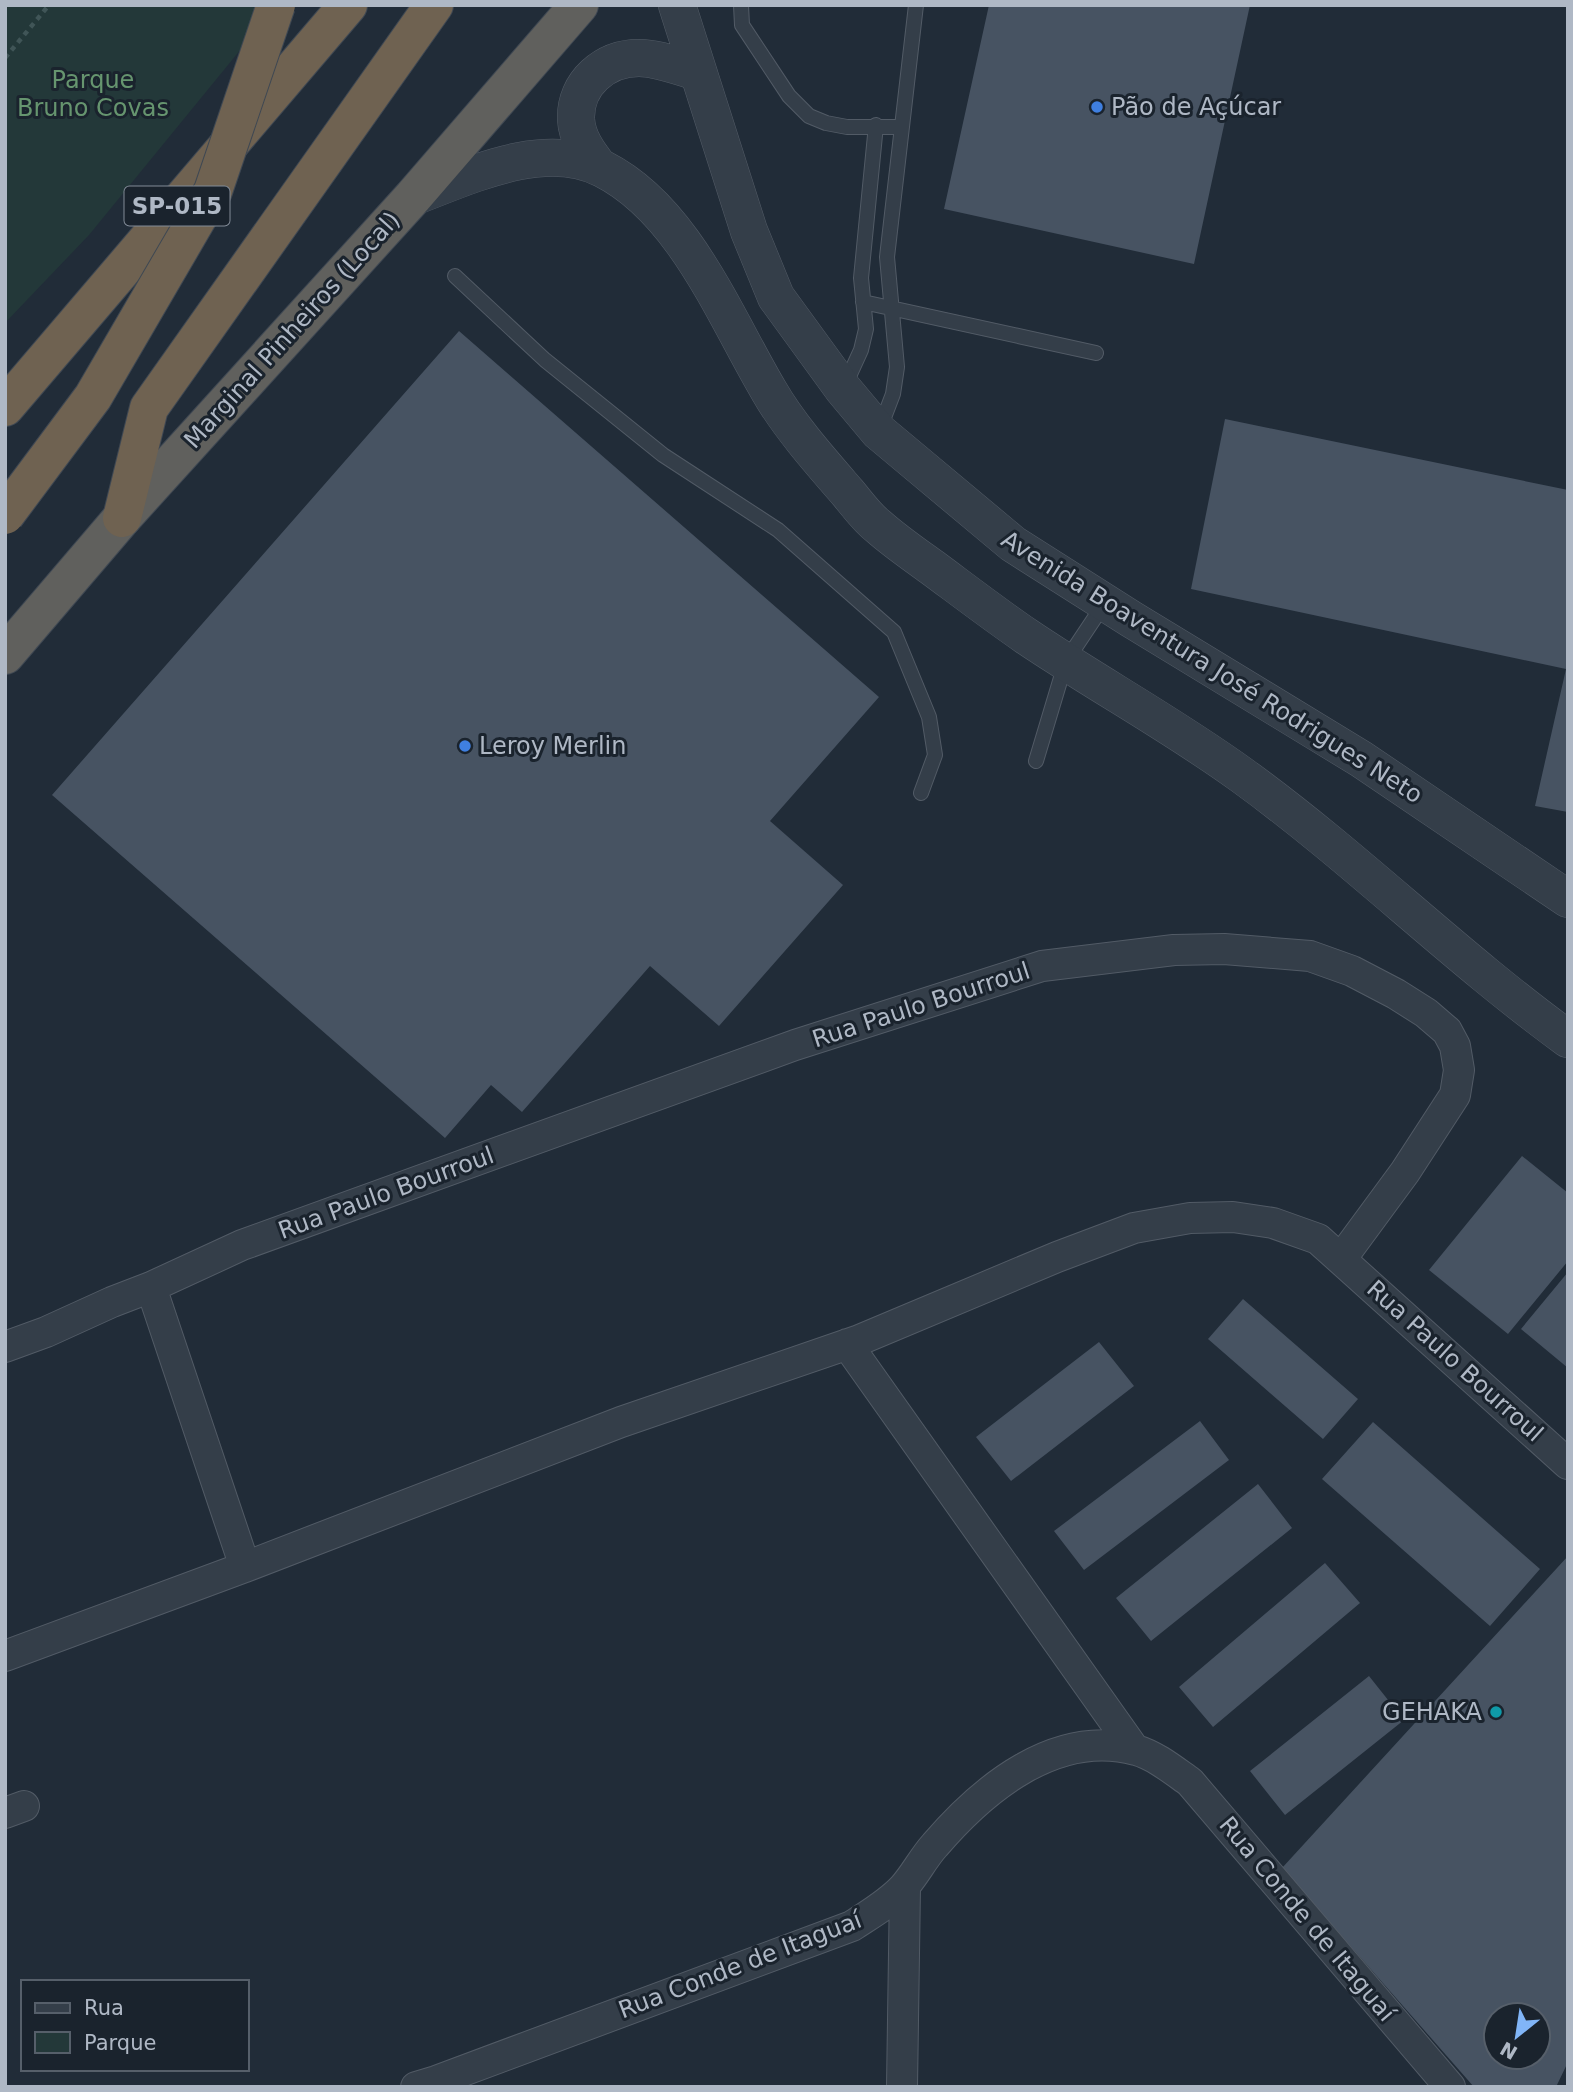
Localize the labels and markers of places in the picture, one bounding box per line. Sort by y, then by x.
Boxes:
place label: Pão de Açúcar [1111,93,1281,121]
marker: Pão de Açúcar [1089,99,1105,115]
place label: Leroy Merlin [479,732,626,760]
marker: Leroy Merlin [457,738,473,754]
place label: GEHAKA [1382,1698,1483,1726]
marker: GEHAKA [1488,1704,1504,1720]

